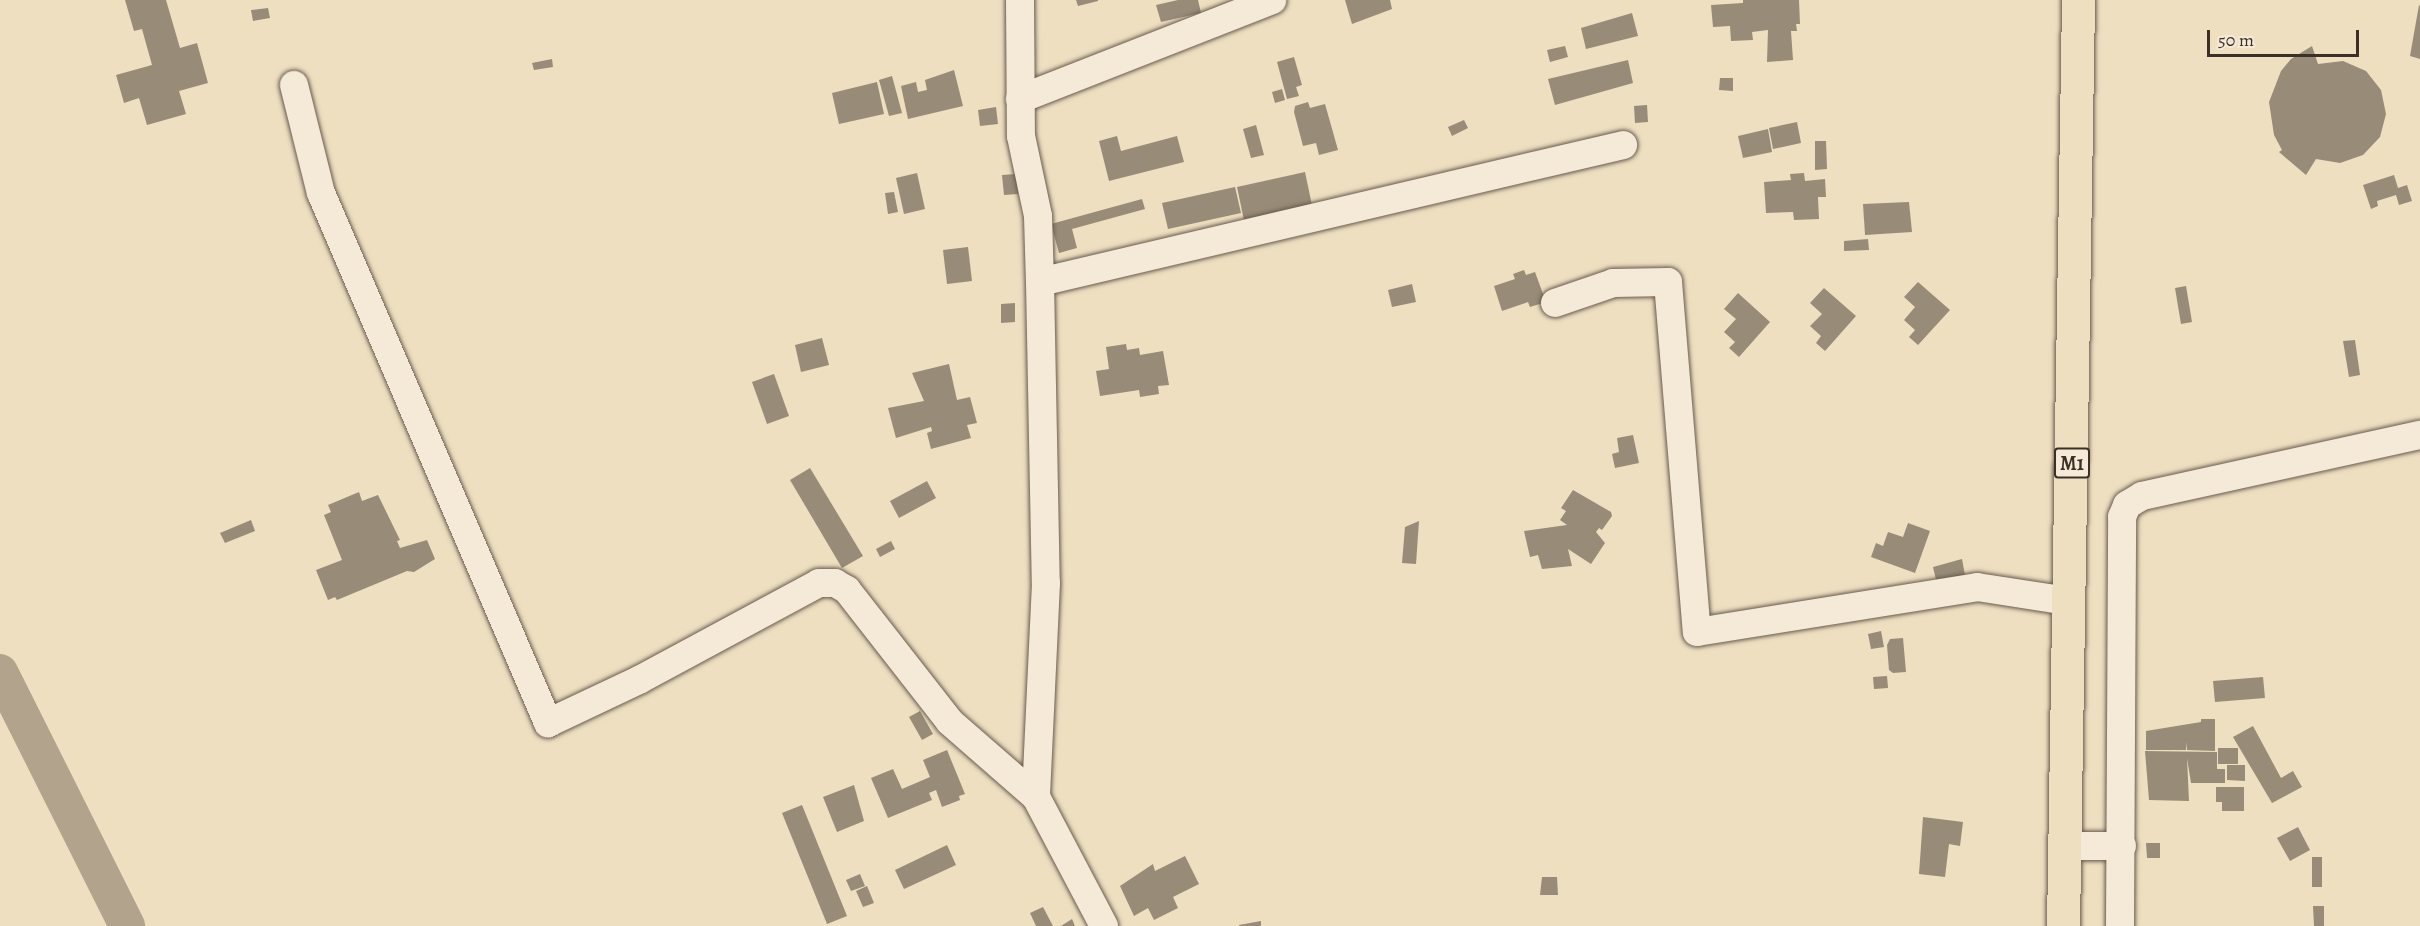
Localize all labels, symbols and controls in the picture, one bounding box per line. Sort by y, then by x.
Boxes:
scale bar [2210,18,2362,56]
text: 50 m [2218,28,2254,52]
road number: M1 [2054,446,2090,480]

